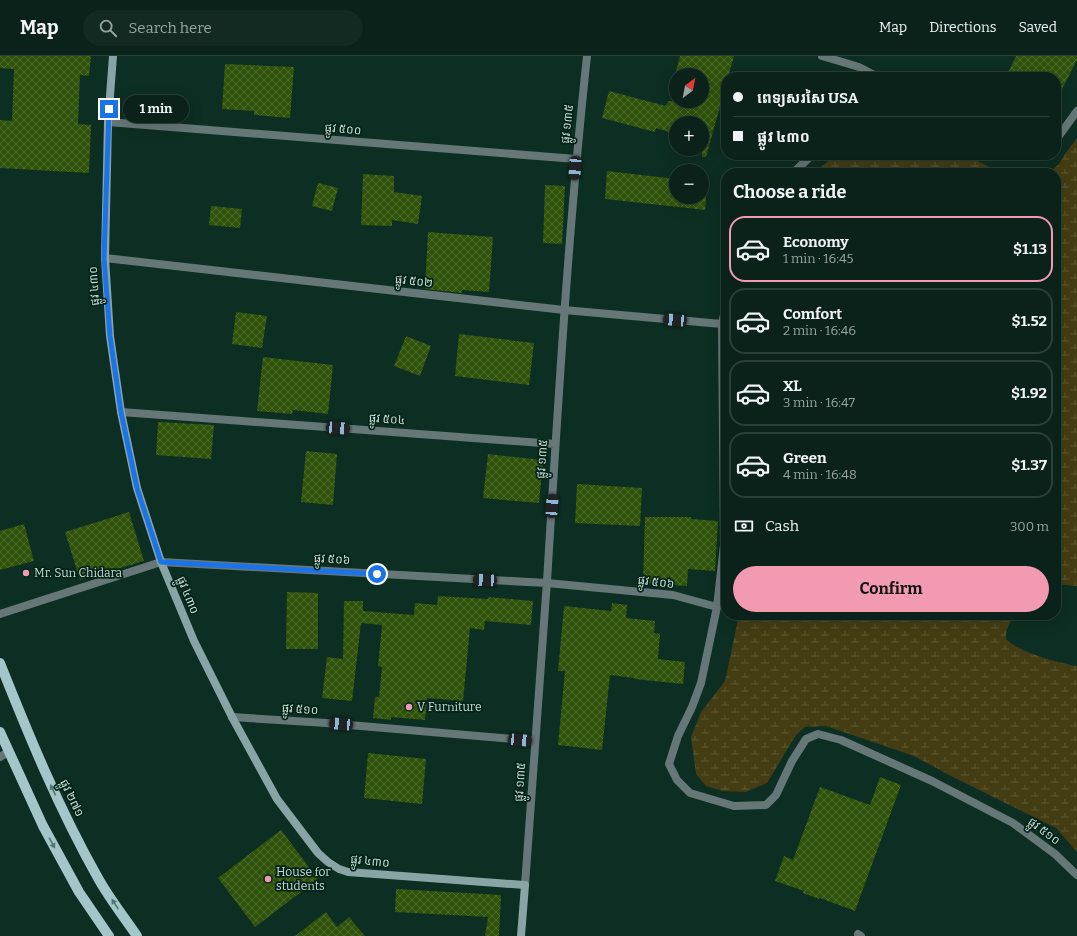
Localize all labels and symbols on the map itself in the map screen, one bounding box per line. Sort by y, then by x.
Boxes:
north arrow [669,68,709,108]
callout: 1 min [123,95,189,123]
route end [100,100,118,118]
street label: ផ្លូវ ១៣៥ [558,104,580,145]
street label: ផ្លូវ ៥០០ [324,120,362,141]
car [568,156,582,180]
street label: ផ្លូវ ៤៣០ [86,266,106,306]
street label: ផ្លូវ ៥០២ [394,272,434,293]
car [663,313,687,327]
street label: ផ្លូវ ៥០៤ [368,411,406,431]
car [326,421,350,435]
street label: ផ្លូវ ១៣៥ [534,439,554,479]
car [545,494,559,518]
street label: ផ្លូវ ៥០៦ [313,551,351,571]
route start [368,565,386,583]
place label: Mr. Sun Chidara [34,566,122,580]
marker: Mr. Sun Chidara [21,568,31,578]
car [473,573,497,587]
street label: ផ្លូវ ៥០៦ [636,573,675,595]
street label: ផ្លូវ ៤៣០ [171,574,202,617]
place label: V Furniture [417,700,481,714]
street label: ផ្លូវ ៥១០ [281,701,319,721]
marker: V Furniture [404,702,414,712]
car [329,717,353,731]
car [508,733,532,747]
street label: ផ្លូវ ១៣៥ [512,762,532,802]
street label: ផ្លូវ ២៧១ [54,777,87,821]
one-way arrow [50,784,56,795]
street label: ផ្លូវ ៥១០ [1023,814,1063,850]
one-way arrow [49,837,56,849]
street label: ផ្លូវ ៤៣០ [349,852,390,874]
place label: House for students [276,865,331,893]
marker: House for students [263,874,273,884]
one-way arrow [111,899,119,909]

